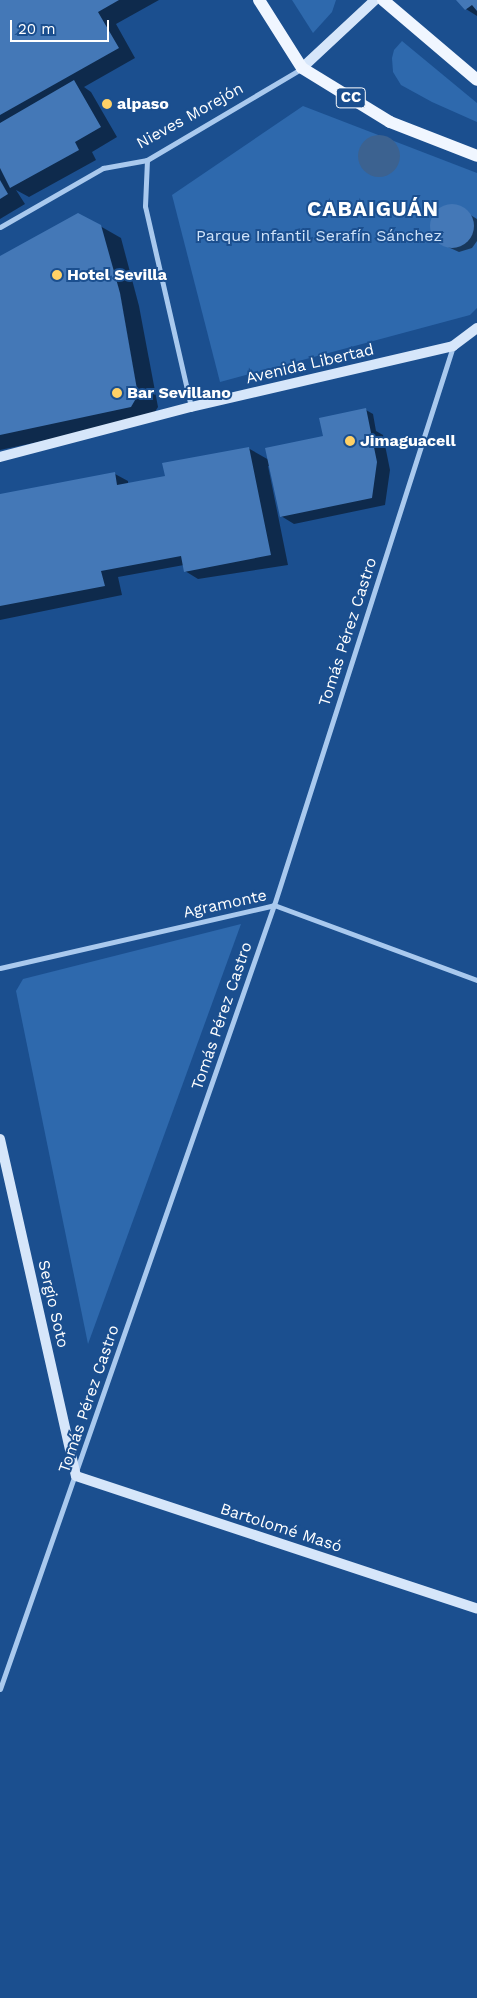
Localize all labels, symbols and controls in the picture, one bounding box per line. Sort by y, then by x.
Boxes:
scale bar [12,10,111,42]
text: 20 m [18,20,56,38]
street label: Nieves Morejón [133,79,247,153]
road number: CC [335,86,367,110]
place label: alpaso [117,94,169,114]
marker: alpaso [101,98,113,110]
district label: CABAIGUÁN [306,196,440,222]
park label: Parque Infantil Serafín Sánchez [196,226,442,246]
place label: Hotel Sevilla [67,265,167,285]
marker: Hotel Sevilla [51,269,63,281]
street label: Avenida Libertad [244,340,376,388]
place label: Bar Sevillano [127,383,231,403]
marker: Bar Sevillano [111,387,123,399]
place label: Jimaguacell [360,431,456,451]
marker: Jimaguacell [344,435,356,447]
street label: Tomás Pérez Castro [315,555,381,709]
street label: Agramonte [181,886,269,922]
street label: Tomás Pérez Castro [188,940,256,1092]
street label: Sergio Soto [34,1258,72,1350]
street label: Tomás Pérez Castro [55,1323,123,1475]
street label: Bartolomé Masó [218,1499,344,1557]

